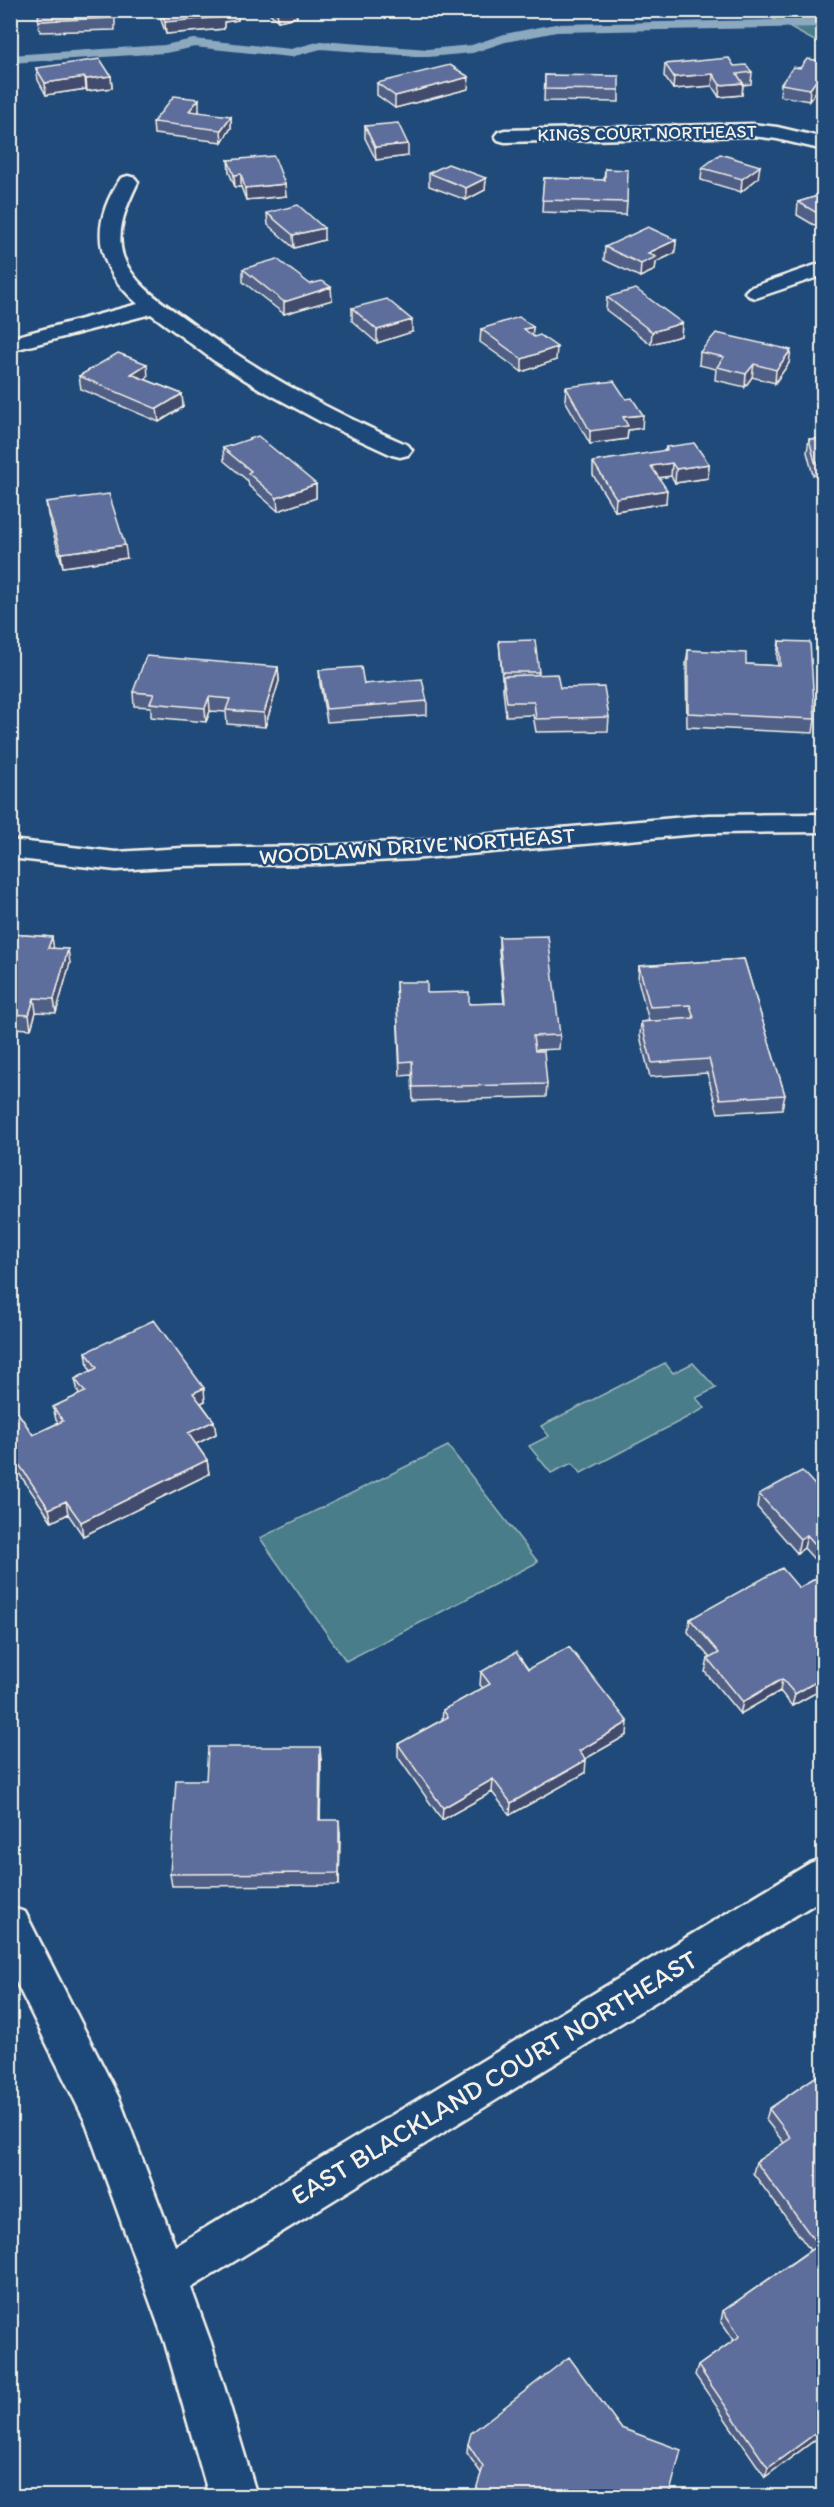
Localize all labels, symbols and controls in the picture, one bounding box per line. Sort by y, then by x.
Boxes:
street label: KINGS COURT NORTHEAST [537,120,757,146]
street label: WOODLAWN DRIVE NORTHEAST [258,821,577,871]
street label: EAST BLACKLAND COURT NORTHEAST [285,1942,703,2212]

